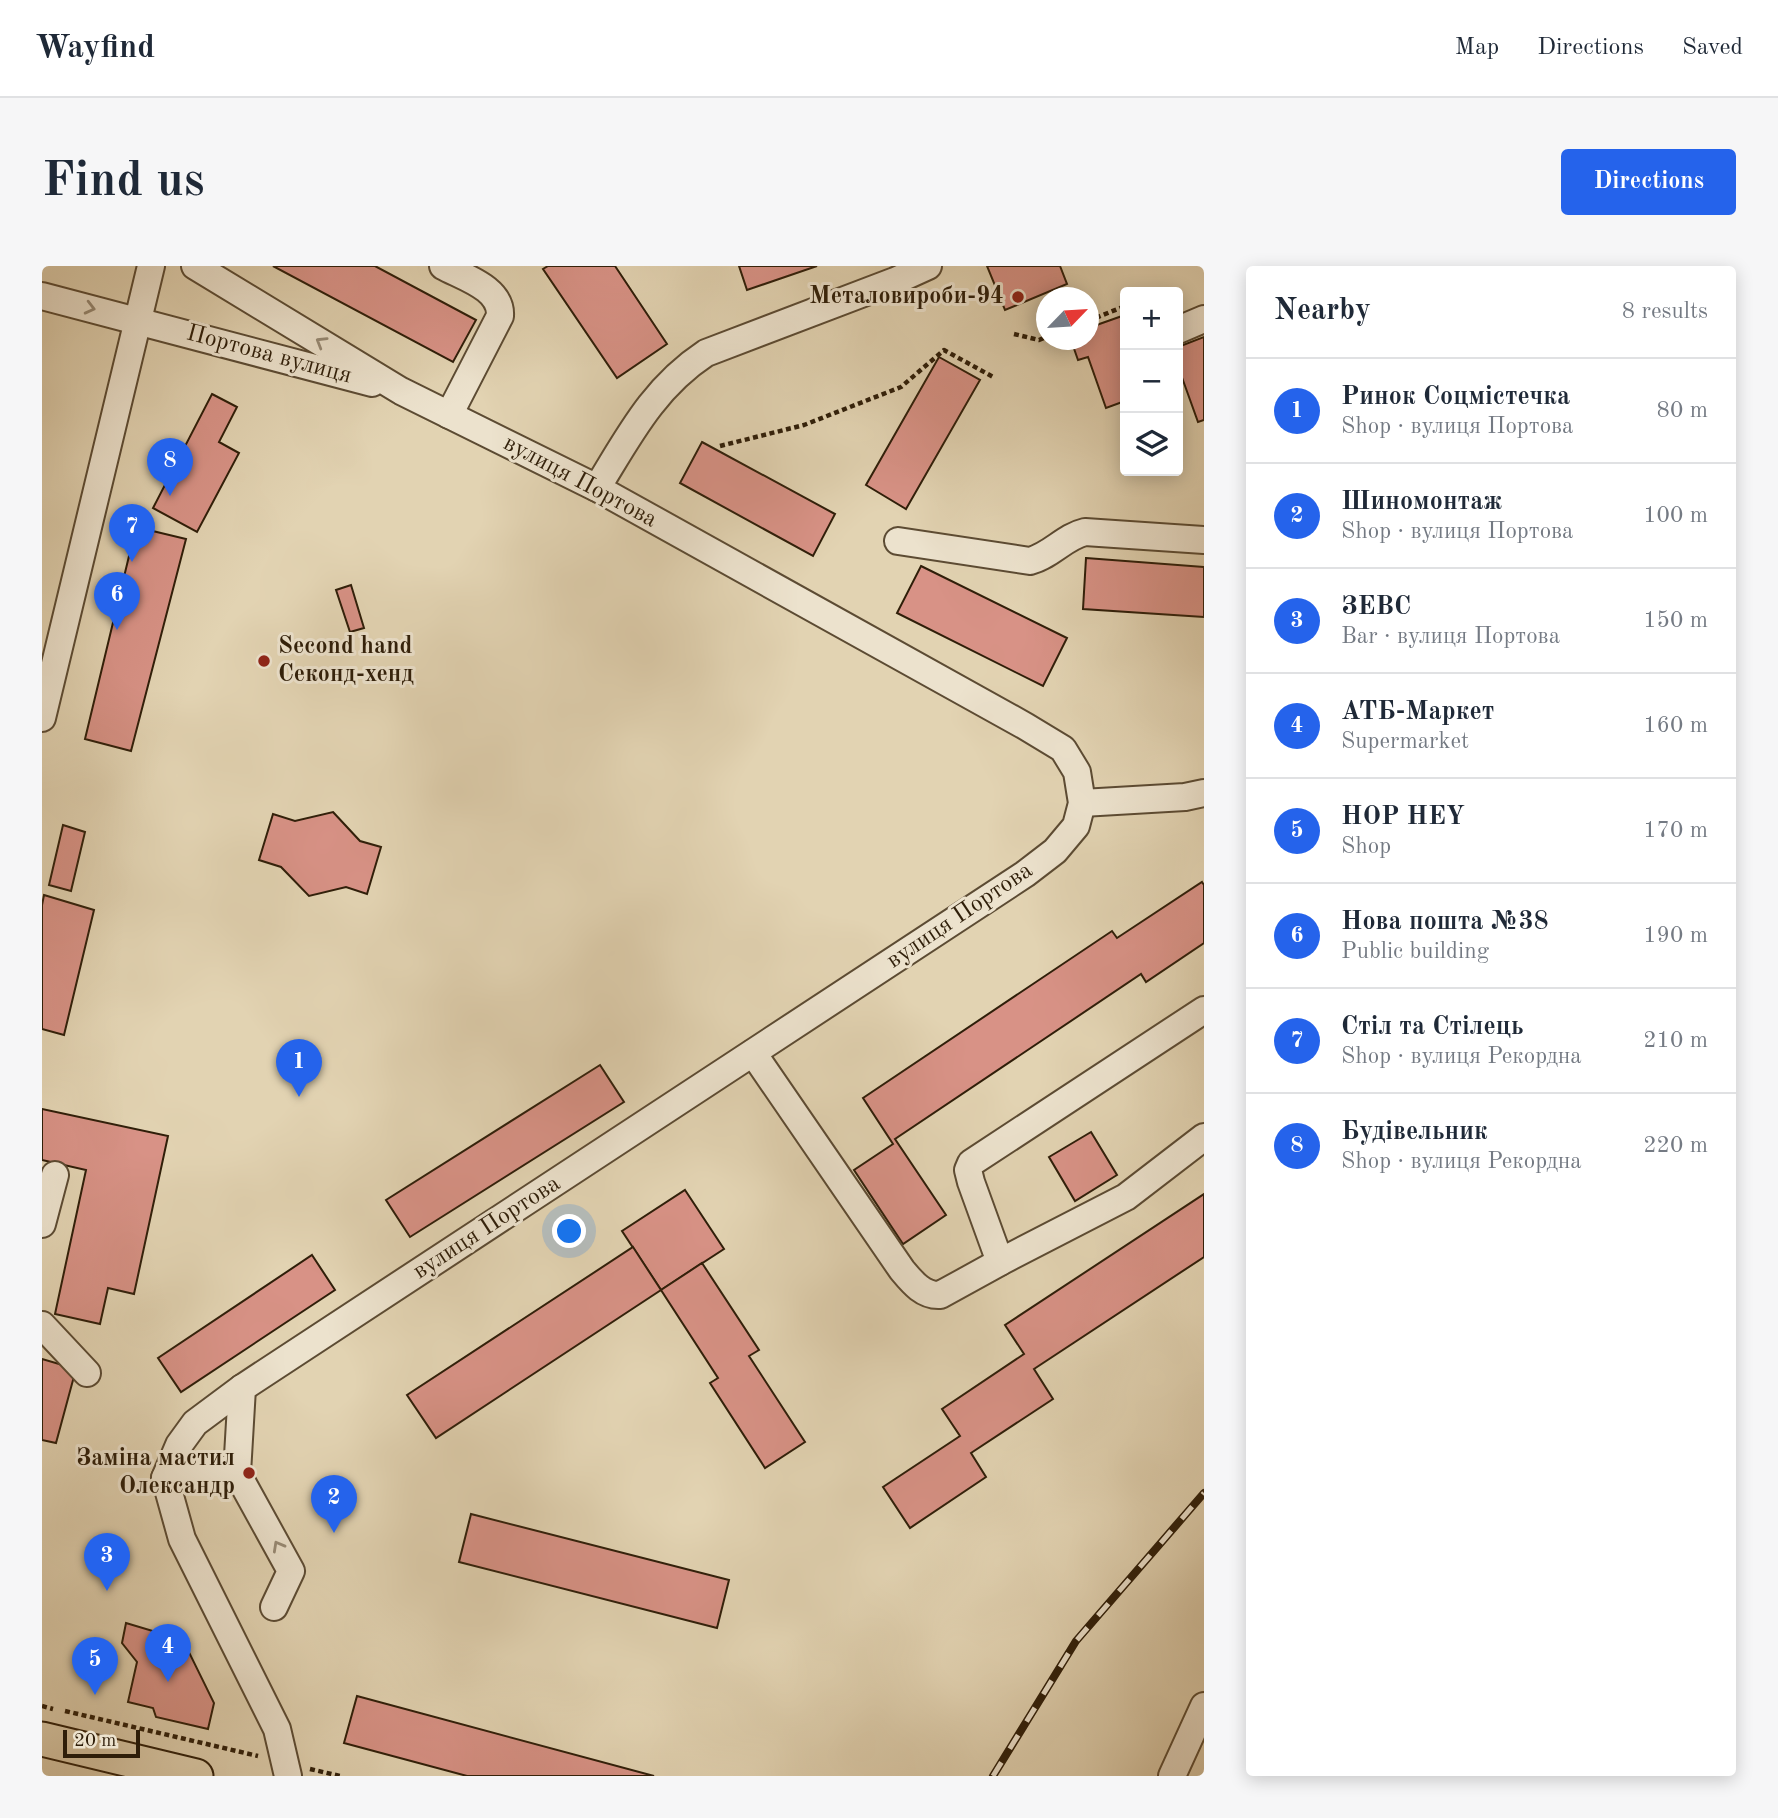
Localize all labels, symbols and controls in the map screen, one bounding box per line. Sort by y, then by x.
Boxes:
text: Wayfind [35,32,155,65]
text: Map [1455,36,1499,60]
text: Directions [1537,36,1644,60]
text: Saved [1682,36,1743,60]
button: Directions [1561,149,1736,215]
text: Find us [42,158,205,207]
place label: Металовироби-94 [809,285,1004,309]
north arrow [1036,287,1099,350]
map controls [1120,287,1183,476]
button: + [1120,287,1183,350]
marker: Металовироби-94 [1010,289,1026,305]
text: Nearby [1274,296,1371,326]
one-way arrow [84,300,96,314]
text: 8 results [1622,300,1708,323]
street label: Портова вулиця [184,321,354,389]
one-way arrow [316,338,329,351]
button: − [1120,350,1183,413]
text: Ринок Соцмістечка [1341,384,1570,410]
text: 1 [1290,399,1304,422]
text: 80 m [1657,399,1708,422]
button: layers [1120,413,1183,476]
text: Shop · вулиця Портова [1341,415,1573,438]
street label: вулиця Портова [499,431,661,533]
pin: 8 [147,438,193,496]
text: Шиномонтаж [1341,489,1502,515]
pin: 7 [109,504,155,562]
text: 2 [1290,504,1304,527]
text: 100 m [1643,504,1708,527]
text: Shop · вулиця Портова [1341,520,1573,543]
pin: 6 [94,572,140,630]
text: ЗЕВС [1341,594,1411,620]
text: 3 [1290,609,1304,632]
text: 150 m [1643,609,1708,632]
text: Bar · вулиця Портова [1341,625,1560,648]
place label: Second hand Секонд-хенд [278,635,414,687]
marker: Second hand Секонд-хенд [256,653,272,669]
text: АТБ-Маркет [1341,699,1494,725]
text: 4 [1290,714,1304,737]
text: 160 m [1643,714,1708,737]
text: Supermarket [1341,730,1469,753]
text: HOP HEY [1341,804,1465,830]
text: 5 [1290,819,1304,842]
text: 170 m [1643,819,1708,842]
text: Shop [1341,835,1391,858]
street label: вулиця Портова [883,858,1037,974]
text: Нова пошта №38 [1341,909,1549,935]
text: 6 [1290,924,1304,947]
text: 190 m [1643,924,1708,947]
text: Public building [1341,940,1489,963]
text: Стіл та Стілець [1341,1014,1524,1040]
text: 7 [1290,1029,1304,1052]
text: 210 m [1643,1029,1708,1052]
pin: 1 [276,1039,322,1097]
text: Shop · вулиця Рекордна [1341,1045,1582,1068]
text: Будiвельник [1341,1119,1488,1145]
text: 8 [1290,1134,1304,1157]
text: 220 m [1643,1134,1708,1157]
text: Shop · вулиця Рекордна [1341,1150,1582,1173]
street label: вулиця Портова [409,1172,565,1284]
your location [552,1214,586,1248]
place label: Заміна мастил Олександр [76,1447,235,1499]
marker: Заміна мастил Олександр [241,1465,257,1481]
pin: 2 [311,1475,357,1533]
pin: 3 [84,1533,130,1591]
one-way arrow [273,1541,286,1553]
pin: 4 [145,1624,191,1682]
pin: 5 [72,1637,118,1695]
scale bar [63,1727,140,1759]
text: 20 m [74,1732,116,1751]

